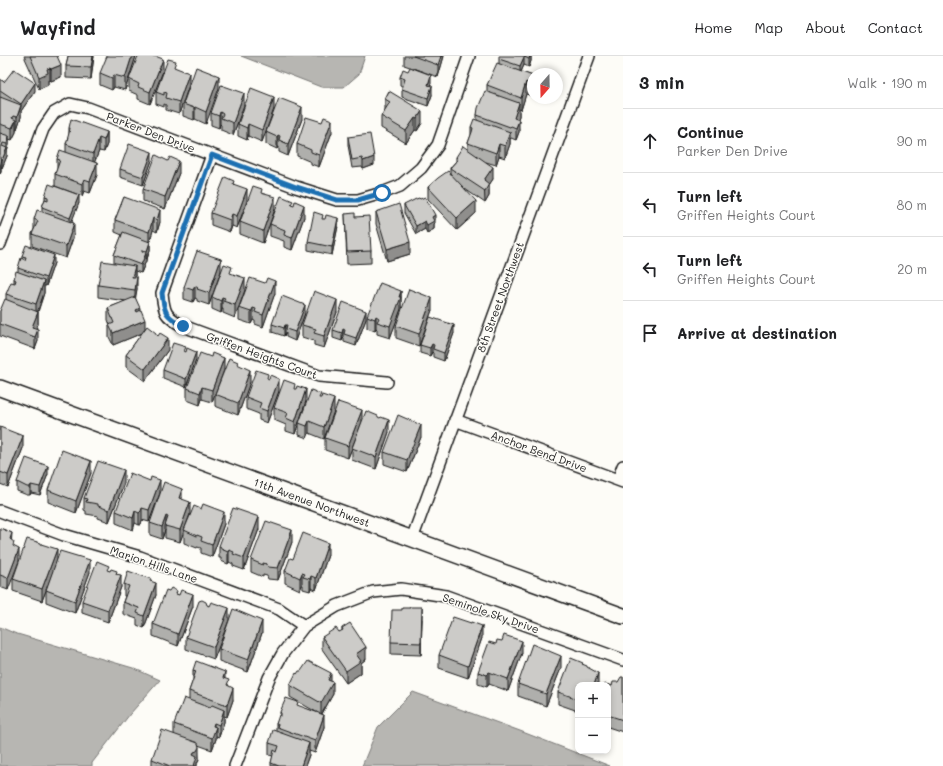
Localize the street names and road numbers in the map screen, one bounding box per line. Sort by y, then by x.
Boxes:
street label: Parker Den Drive [105,108,198,156]
street label: 8th Street Northwest [473,240,527,354]
street label: Griffen Heights Court [204,328,320,382]
street label: Anchor Bend Drive [489,427,589,475]
street label: 11th Avenue Northwest [252,474,372,530]
street label: Marion Hills Lane [108,542,200,586]
street label: Seminole Sky Drive [441,589,541,637]

